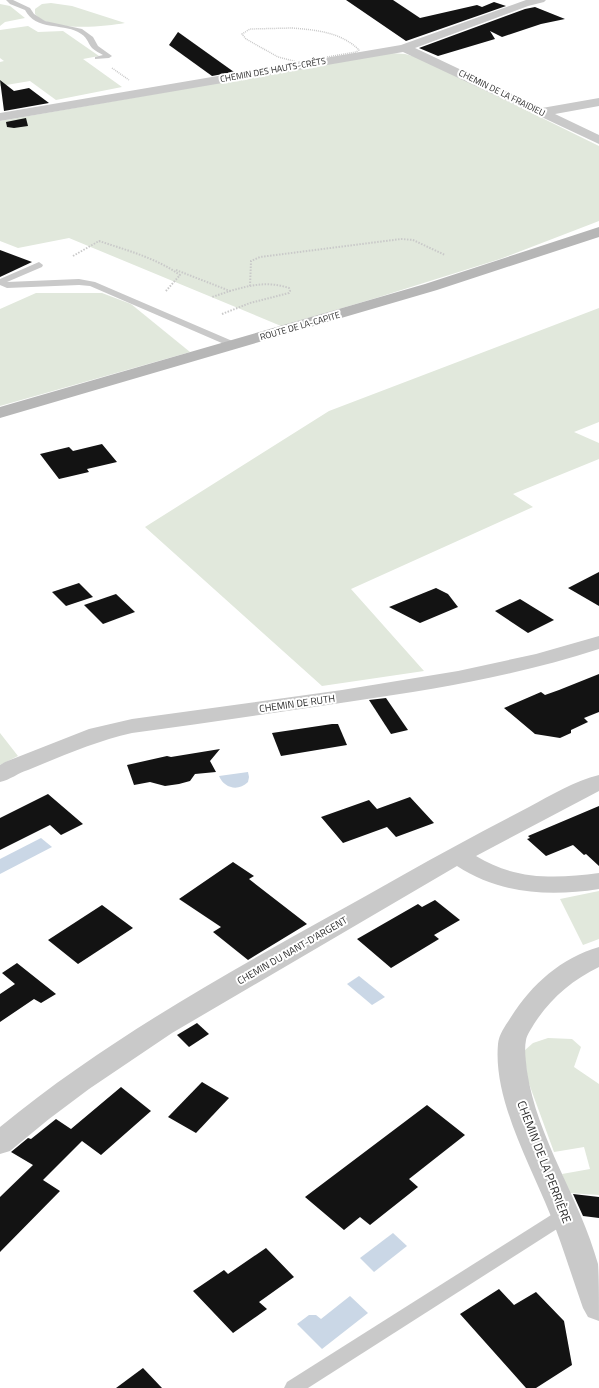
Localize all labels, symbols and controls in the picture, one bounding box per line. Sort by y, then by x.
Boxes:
street label: CHEMIN DES HAUTS-CRÊTS [219,54,327,85]
street label: CHEMIN DE LA FRAIDIEU [457,66,548,119]
street label: ROUTE DE LA-CAPITE [258,308,341,343]
street label: CHEMIN DE RUTH [258,691,336,716]
street label: CHEMIN DU NANT-D'ARGENT [234,912,351,988]
street label: CHEMIN DE LA PERRIÈRE [512,1098,577,1226]

